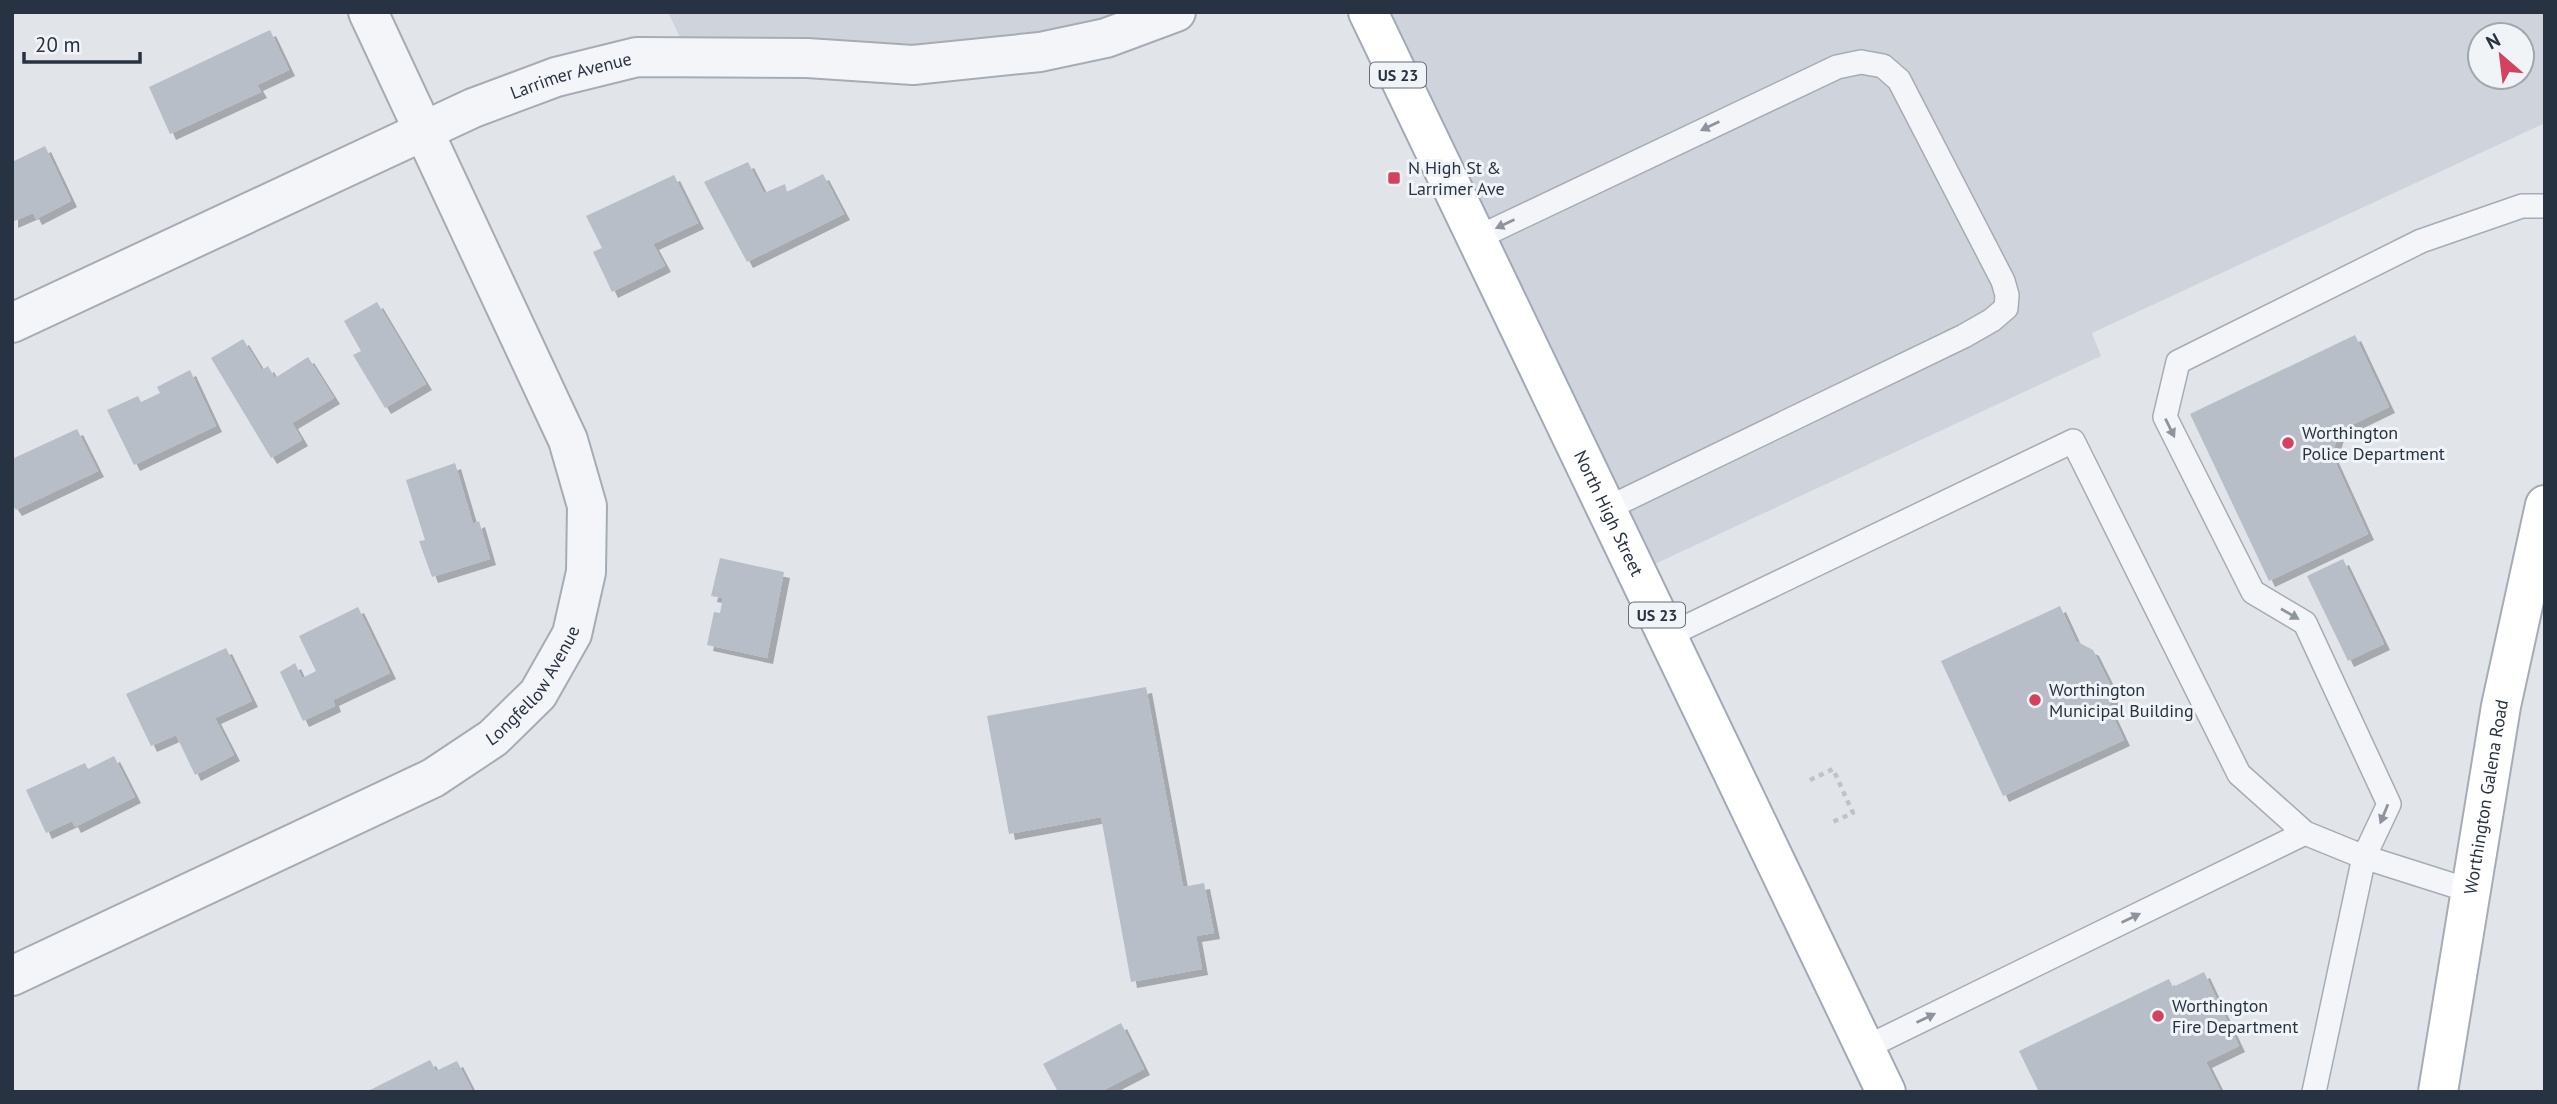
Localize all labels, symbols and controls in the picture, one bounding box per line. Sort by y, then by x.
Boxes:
scale bar [24,21,140,65]
north arrow [2466,21,2536,91]
text: N [2482,27,2504,55]
text: 20 m [35,31,81,58]
street label: Larrimer Avenue [507,47,634,104]
road number: US 23 [1370,62,1426,88]
one-way arrow [1700,121,1721,132]
place label: N High St & Larrimer Ave [1408,156,1505,200]
marker: N High St & Larrimer Ave [1386,170,1402,186]
one-way arrow [1495,218,1515,230]
one-way arrow [2164,418,2176,438]
place label: Worthington Police Department [2302,421,2445,465]
marker: Worthington Police Department [2280,435,2296,451]
street label: North High Street [1569,447,1649,580]
road number: US 23 [1629,602,1685,628]
one-way arrow [2281,608,2300,620]
street label: Longfellow Avenue [481,624,584,751]
place label: Worthington Municipal Building [2049,678,2194,722]
marker: Worthington Municipal Building [2027,692,2043,708]
street label: Worthington Galena Road [2458,697,2513,896]
one-way arrow [2378,804,2389,825]
one-way arrow [2121,913,2141,924]
place label: Worthington Fire Department [2172,994,2298,1038]
marker: Worthington Fire Department [2150,1008,2166,1024]
one-way arrow [1916,1012,1936,1024]

